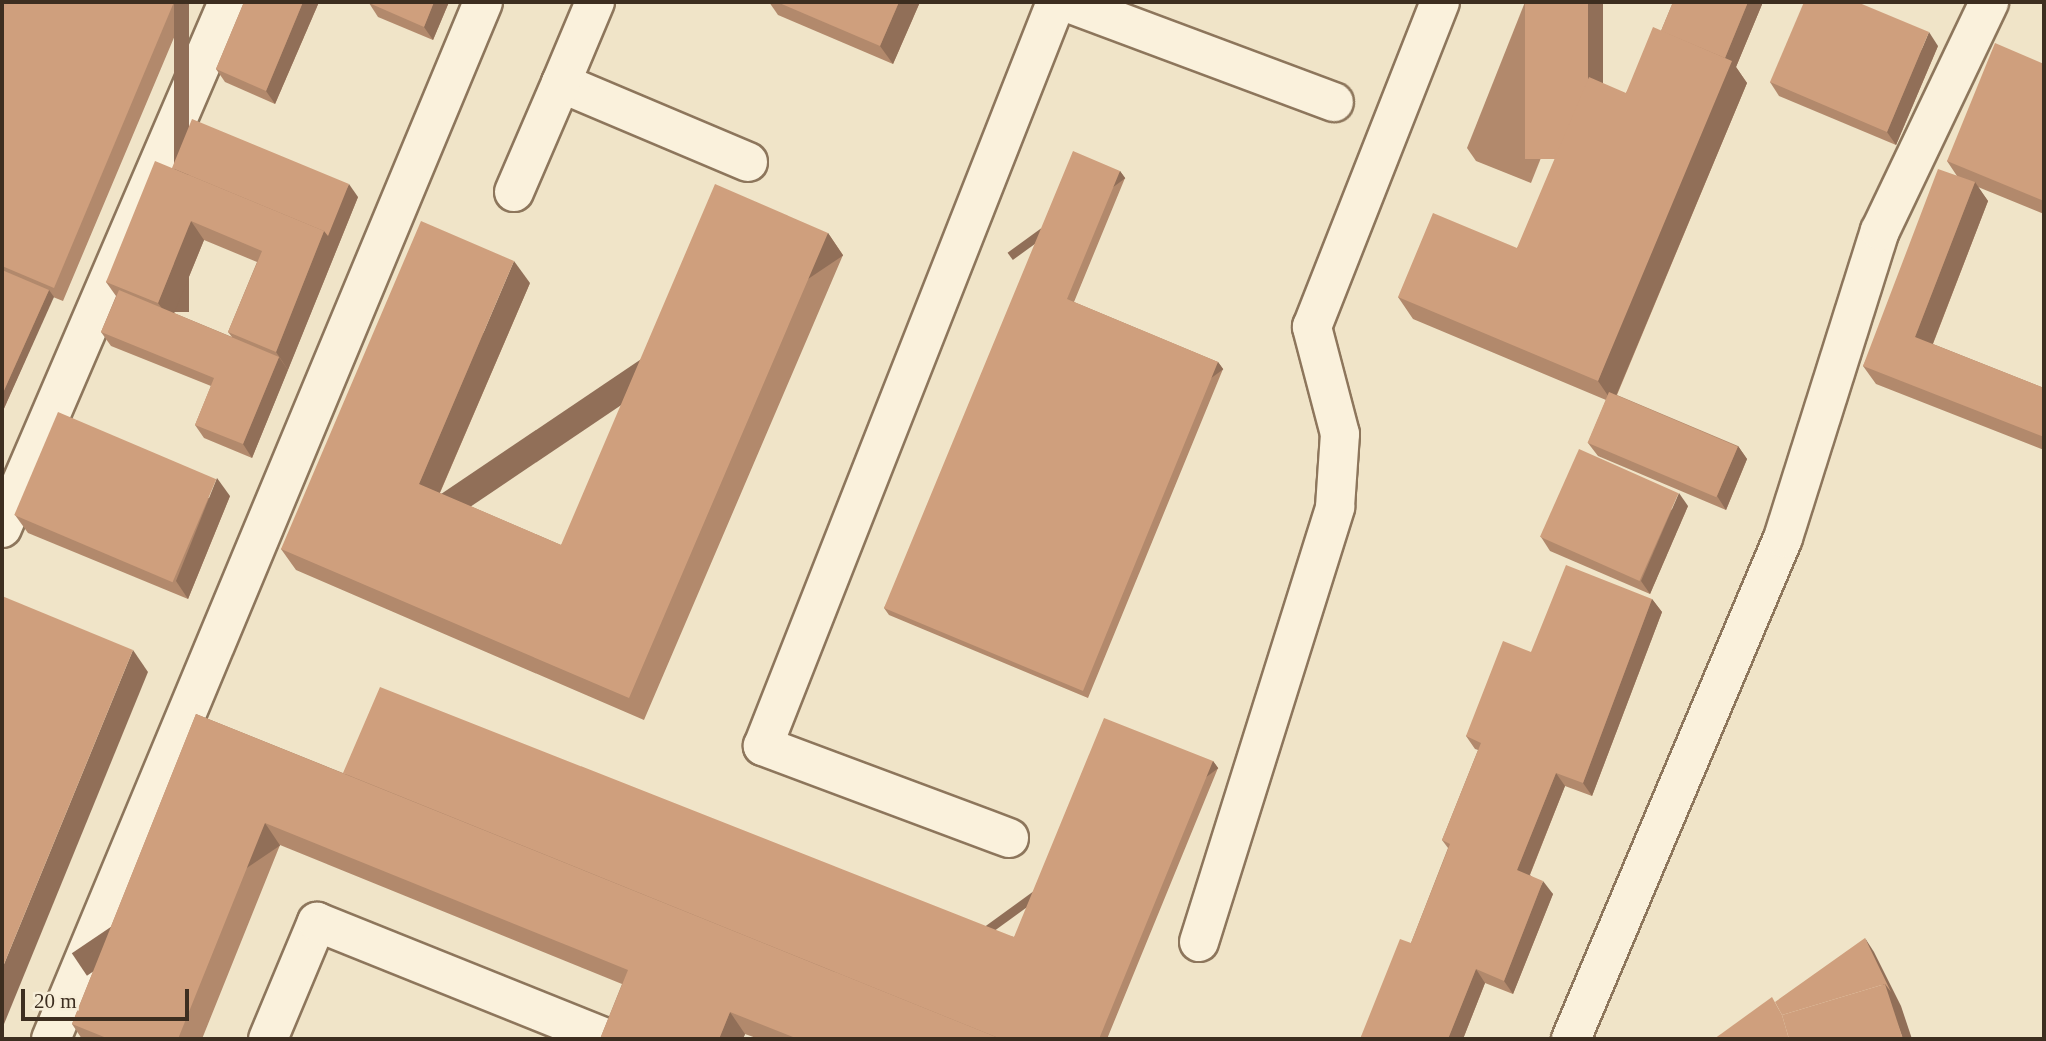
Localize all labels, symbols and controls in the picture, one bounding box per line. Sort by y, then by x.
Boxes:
scale bar [24,974,192,1018]
text: 20 m [34,989,77,1013]

